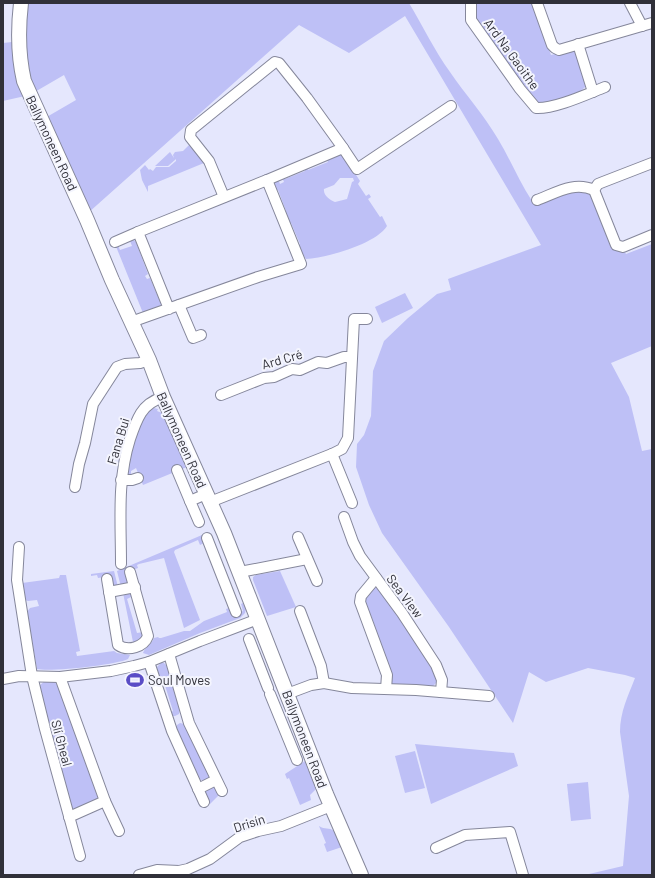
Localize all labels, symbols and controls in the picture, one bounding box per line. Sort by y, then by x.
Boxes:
street label: Ard Na Gaoithe [481,15,543,93]
street label: Ballymoneen Road [23,93,81,193]
street label: Ard Cré [260,346,304,372]
street label: Ballymoneen Road [154,389,210,491]
street label: Fana Bui [103,416,133,466]
street label: Sea View [383,571,427,621]
sports icon: Soul Moves [125,670,145,690]
place label: Soul Moves [148,672,210,688]
street label: Ballymoneen Road [279,688,331,790]
street label: Slí Gheal [48,718,76,768]
street label: Drisín [231,810,267,836]

